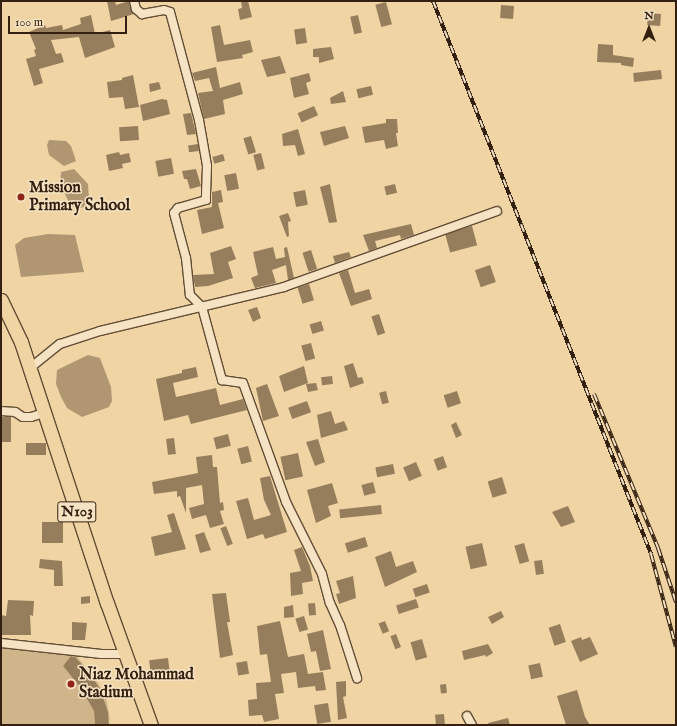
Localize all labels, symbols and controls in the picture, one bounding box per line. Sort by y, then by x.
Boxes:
scale bar [10,8,129,34]
north arrow [629,8,669,48]
text: N [644,9,654,23]
text: 100 m [15,15,43,30]
place label: Mission Primary School [29,178,130,216]
marker: Mission Primary School [16,192,26,202]
road number: N103 [57,499,97,525]
place label: Niaz Mohammad Stadium [79,665,194,703]
marker: Niaz Mohammad Stadium [66,679,76,689]

